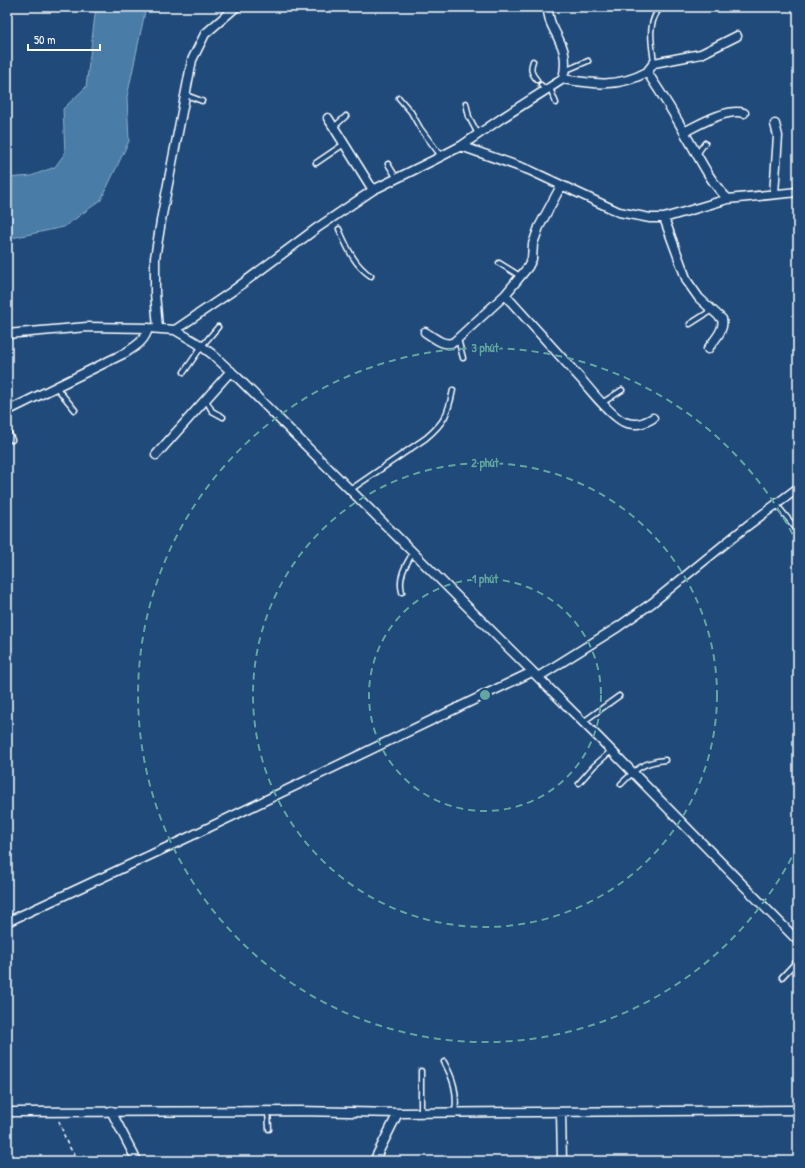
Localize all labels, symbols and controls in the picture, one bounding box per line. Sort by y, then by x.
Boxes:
scale bar [28,26,100,52]
text: 50 m [34,31,55,48]
text: 3 phút [471,339,499,357]
text: 2 phút [471,454,500,472]
text: 1 phút [472,570,499,588]
centre of rings [478,688,492,702]

